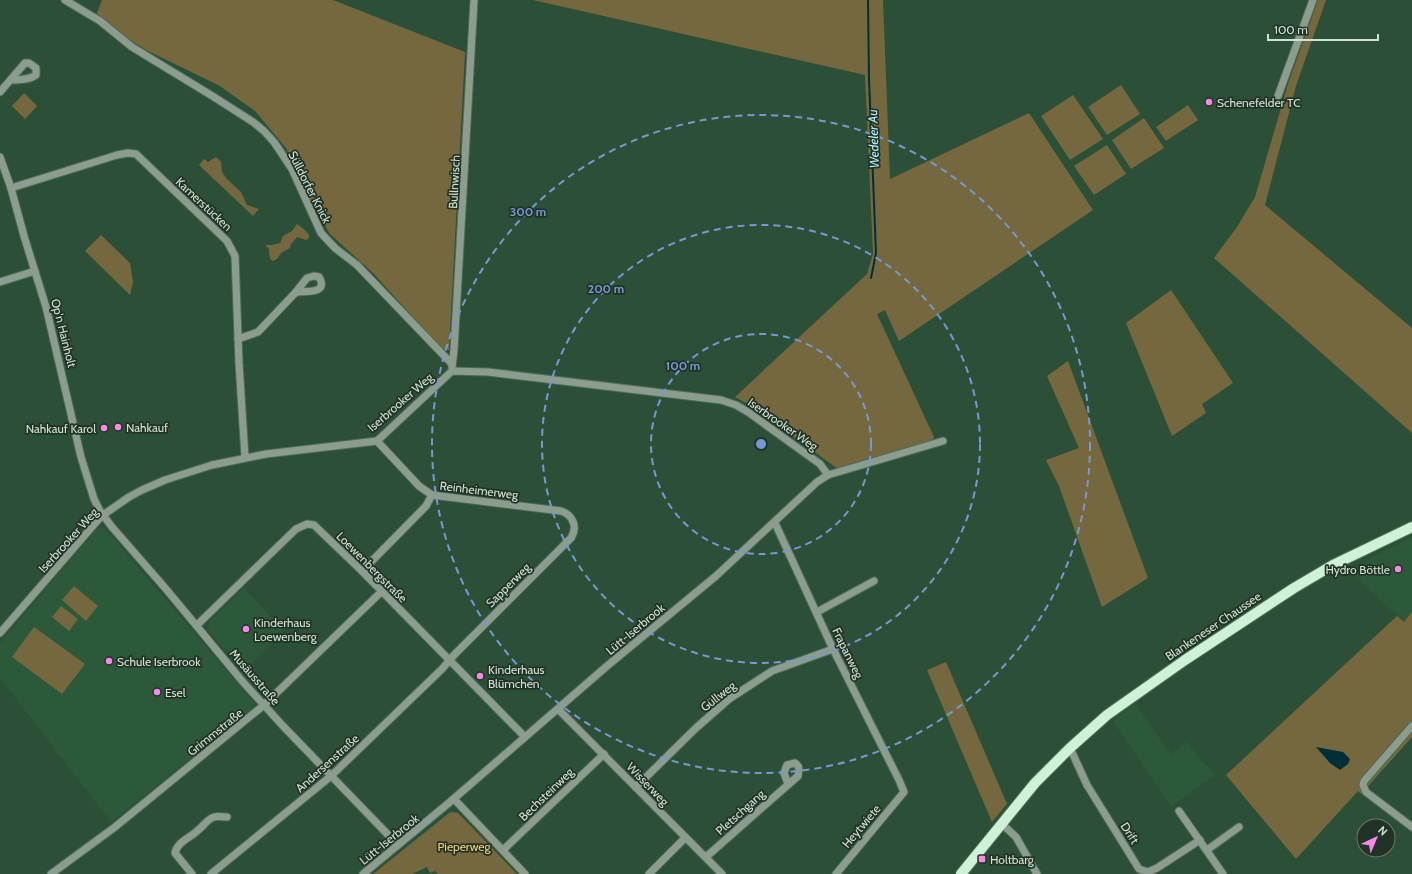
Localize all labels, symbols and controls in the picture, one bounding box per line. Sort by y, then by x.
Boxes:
scale bar [1268,16,1378,42]
text: 100 m [1274,22,1308,37]
place label: Schenefelder TC [1217,95,1301,110]
marker: Schenefelder TC [1204,97,1214,107]
water label: Wedeler Au [864,109,882,169]
street label: Sülldorfer Knick [285,148,335,226]
street label: Bullnwisch [445,155,463,209]
street label: Kamerstücken [173,174,236,234]
text: 300 m [510,204,546,219]
text: 200 m [588,281,624,296]
street label: Op'n Hainholt [48,297,80,369]
text: 100 m [666,358,700,373]
street label: Iserbrooker Weg [364,369,437,435]
street label: Iserbrooker Weg [745,394,822,454]
place label: Nahkauf [126,420,168,435]
place label: Nahkauf Karol [26,421,96,436]
marker: Nahkauf [113,422,123,432]
marker: Nahkauf Karol [99,423,109,433]
centre of rings [754,437,768,451]
street label: Reinheimerweg [439,478,520,502]
street label: Iserbrooker Weg [35,504,102,576]
street label: Loewenbergstraße [333,528,411,606]
street label: Sapperweg [483,559,534,610]
place label: Hydro Böttle [1325,562,1390,577]
marker: Hydro Böttle [1393,564,1403,574]
street label: Blankeneser Chaussee [1162,588,1264,664]
street label: Lütt-Iserbrook [603,600,668,658]
place label: Kinderhaus Loewenberg [254,615,318,644]
marker: Kinderhaus Loewenberg [241,624,251,634]
street label: Frapanweg [829,625,867,682]
street label: Musäusstraße [227,646,283,708]
place label: Schule Iserbrook [117,654,201,669]
marker: Schule Iserbrook [104,656,114,666]
place label: Kinderhaus Blümchen [488,662,544,691]
marker: Kinderhaus Blümchen [475,671,485,681]
street label: Güllweg [697,677,739,714]
place label: Esel [165,685,186,700]
marker: Esel [152,687,162,697]
street label: Grimmstraße [184,705,246,759]
street label: Andersenstraße [292,731,362,795]
street label: Wisserweg [624,759,673,810]
street label: Bechsteinweg [516,763,577,824]
street label: Pletschgang [712,785,768,838]
street label: Heytwiete [839,801,883,851]
street label: Lütt-Iserbrook [356,810,422,868]
north arrow [1356,818,1396,858]
street label: Drift [1117,819,1143,847]
text: N [1375,823,1391,839]
park label: Pieperweg [438,839,491,854]
place label: Holtbarg [990,852,1035,867]
marker: Holtbarg [977,854,987,864]

